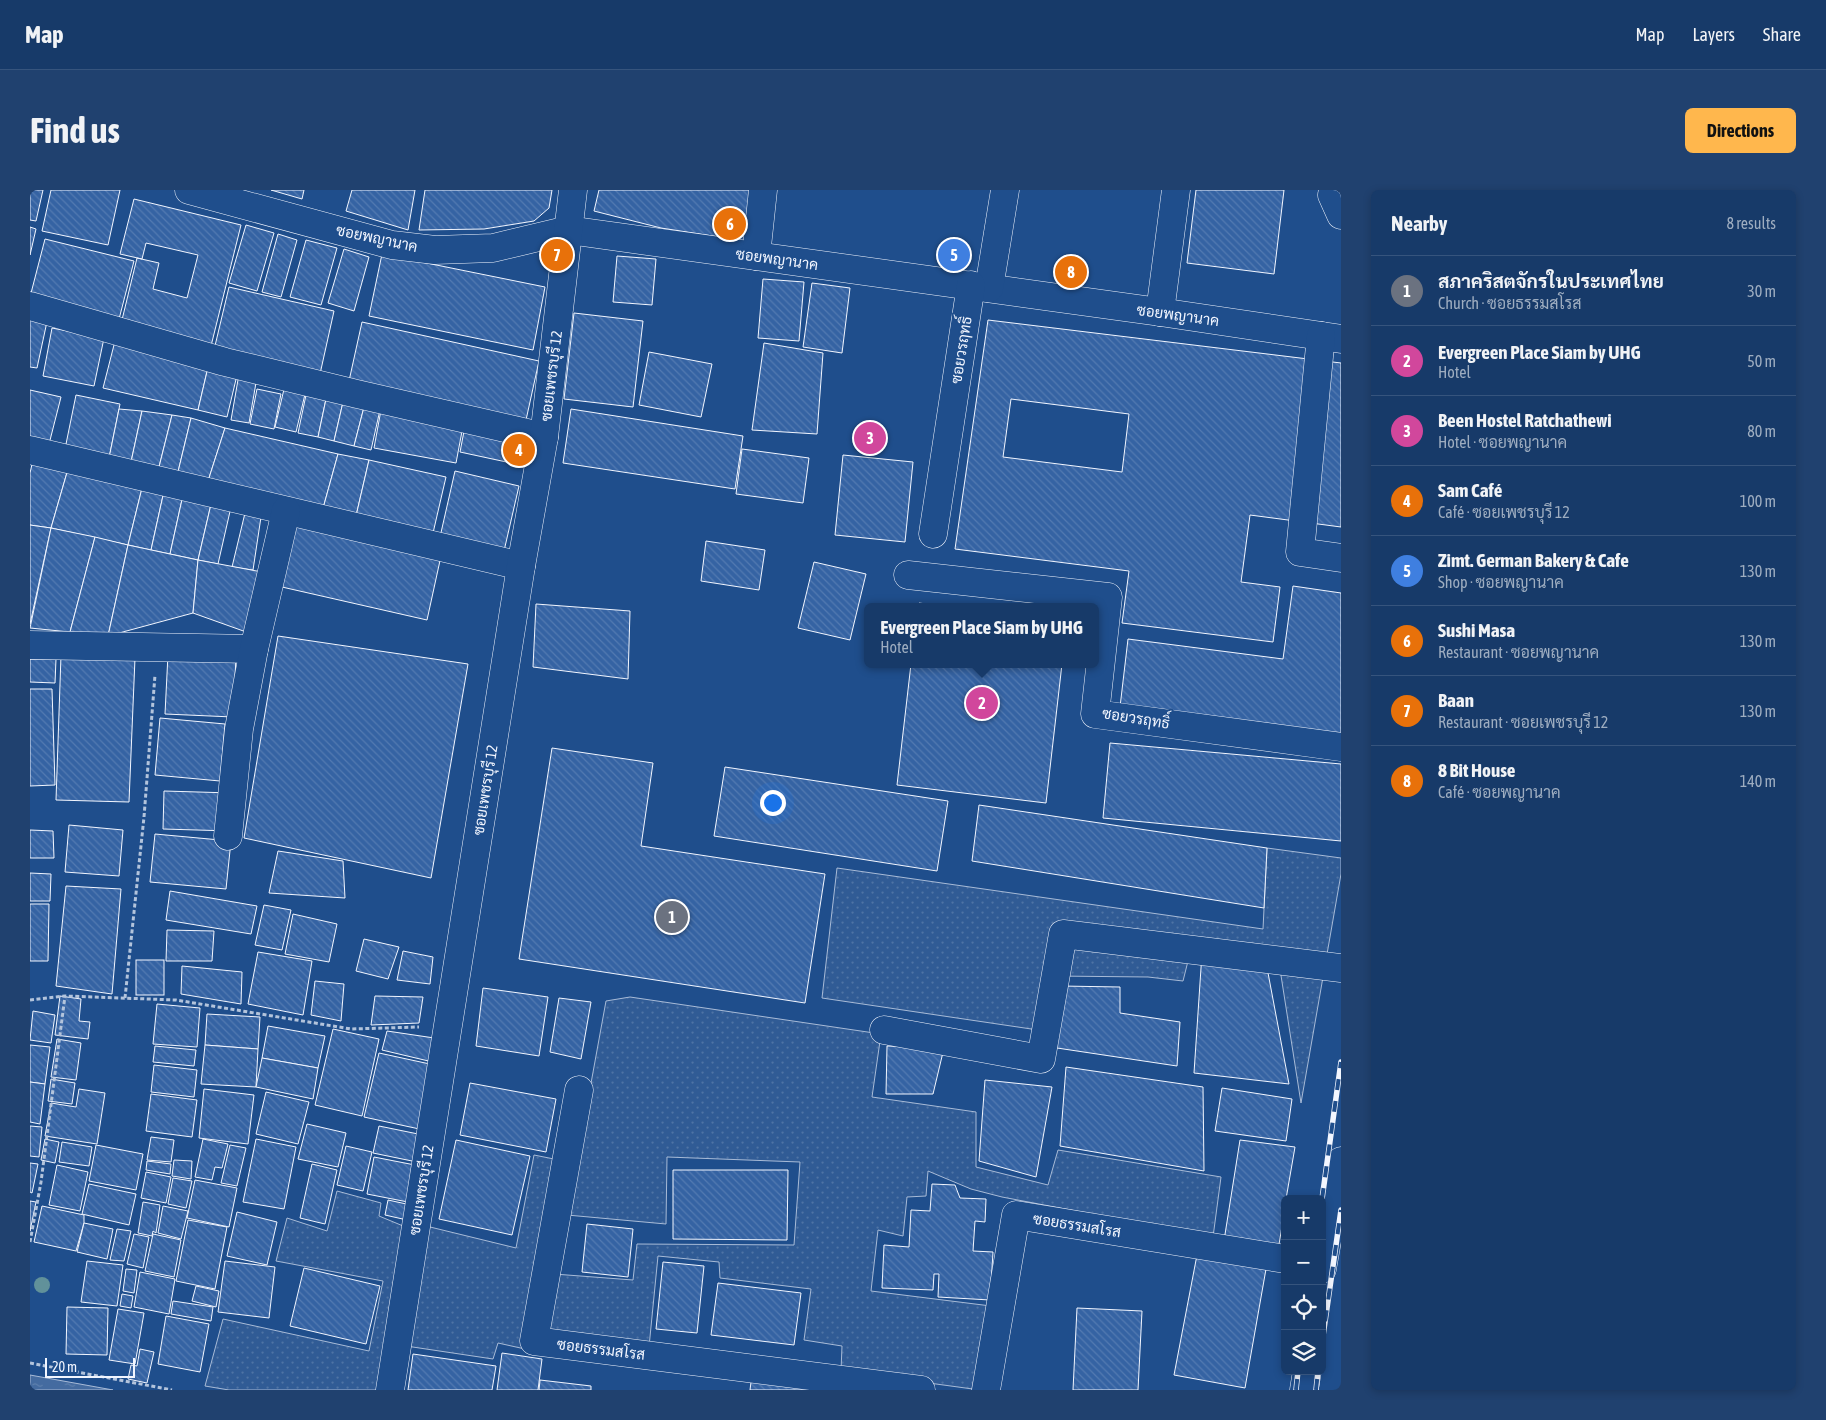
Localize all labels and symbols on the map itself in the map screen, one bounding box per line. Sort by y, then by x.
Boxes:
pin: 6 [714,205,746,243]
street label: ซอยพญานาค [334,221,419,256]
pin: 7 [541,236,573,274]
pin: 5 [938,236,970,274]
street label: ซอยพญานาค [735,245,819,274]
pin: 8 [1055,253,1087,291]
street label: ซอยพญานาค [1136,301,1220,330]
street label: ซอยวรฤทธิ์ [941,314,976,385]
street label: ซอยเพชรบุรี 12 [536,329,568,423]
pin: 3 [854,419,886,457]
pin: 4 [503,431,535,469]
pin: 2 [966,684,998,722]
street label: ซอยวรฤทธิ์ [1101,698,1172,733]
street label: ซอยเพชรบุรี 12 [468,743,504,837]
your location [760,790,786,816]
pin: 1 [656,898,688,936]
street label: ซอยเพชรบุรี 12 [404,1143,440,1237]
street label: ซอยธรรมสโรส [1032,1209,1122,1240]
street label: ซอยธรรมสโรส [556,1334,646,1363]
scale bar [45,1355,135,1378]

